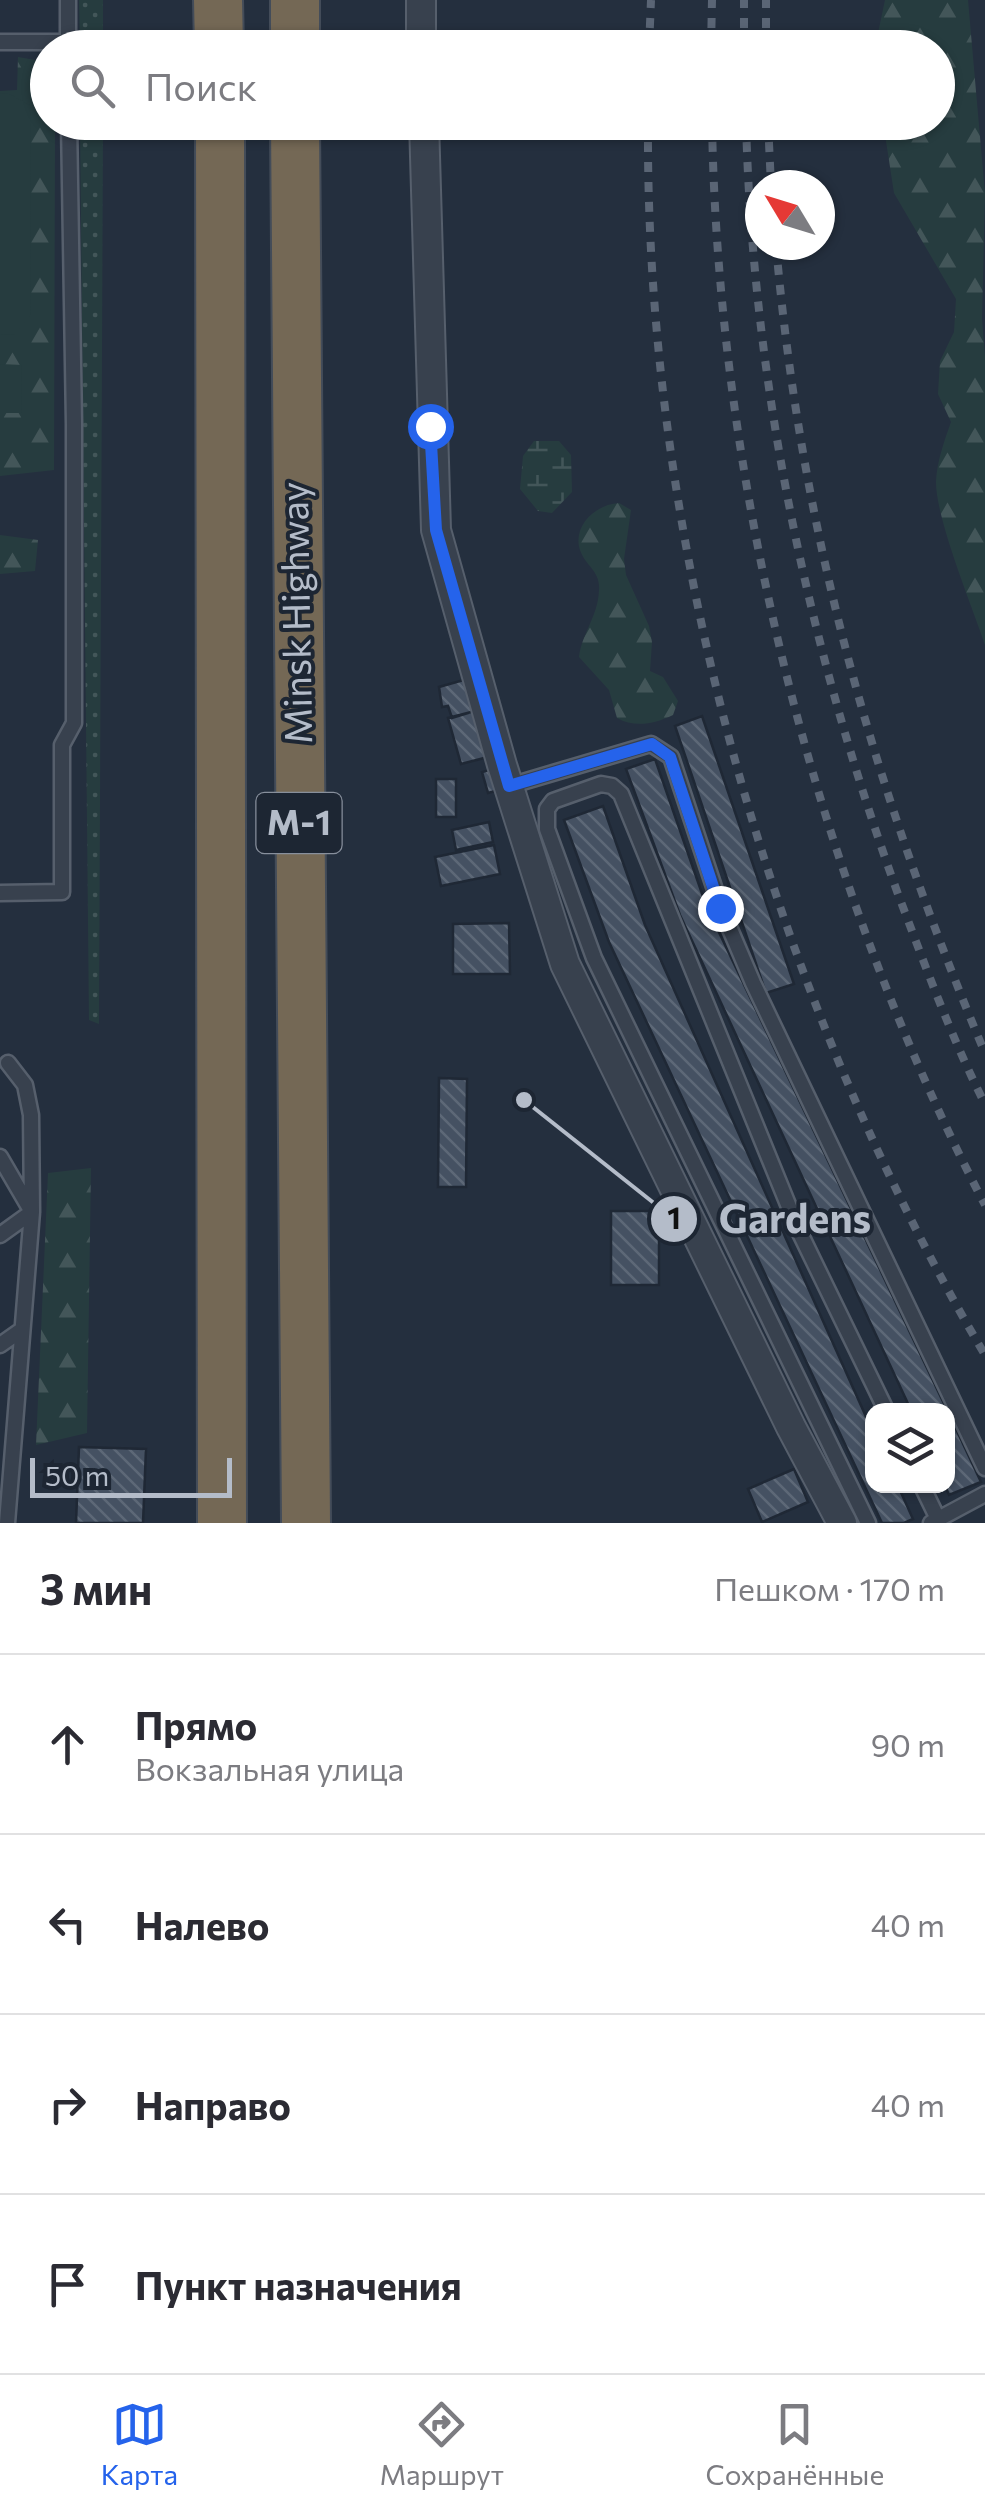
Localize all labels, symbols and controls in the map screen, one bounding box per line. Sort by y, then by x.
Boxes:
search box [30,30,955,140]
icon: search [65,58,120,113]
text: Поиск [145,62,257,109]
north arrow [745,170,835,260]
route start [408,404,454,450]
street label: Minsk Highway [269,481,320,745]
road number: М-1 [256,793,342,853]
route end [698,886,744,932]
callout: Gardens [649,1184,891,1254]
text: Gardens [719,1192,871,1241]
text: 1 [667,1198,681,1235]
map controls [865,1403,955,1493]
button: layers [865,1403,955,1493]
scale bar [30,1453,232,1498]
text: 50 m [45,1458,109,1492]
text: 3 мин [40,1562,152,1614]
text: Пешком · 170 m [714,1568,945,1608]
text: Прямо [135,1701,257,1748]
icon: ahead [40,1717,95,1772]
text: 90 m [871,1724,945,1764]
text: Вокзальная улица [135,1748,404,1788]
icon: left [40,1897,95,1952]
text: Налево [135,1901,269,1948]
text: 40 m [871,1904,945,1944]
icon: right [40,2077,95,2132]
text: Направо [135,2081,291,2128]
text: 40 m [871,2084,945,2124]
icon: arrive [40,2257,95,2312]
text: Пункт назначения [135,2261,462,2308]
tab: Карта [101,2397,178,2491]
tab: Маршрут [380,2397,504,2491]
tab: Сохранённые [705,2397,884,2491]

